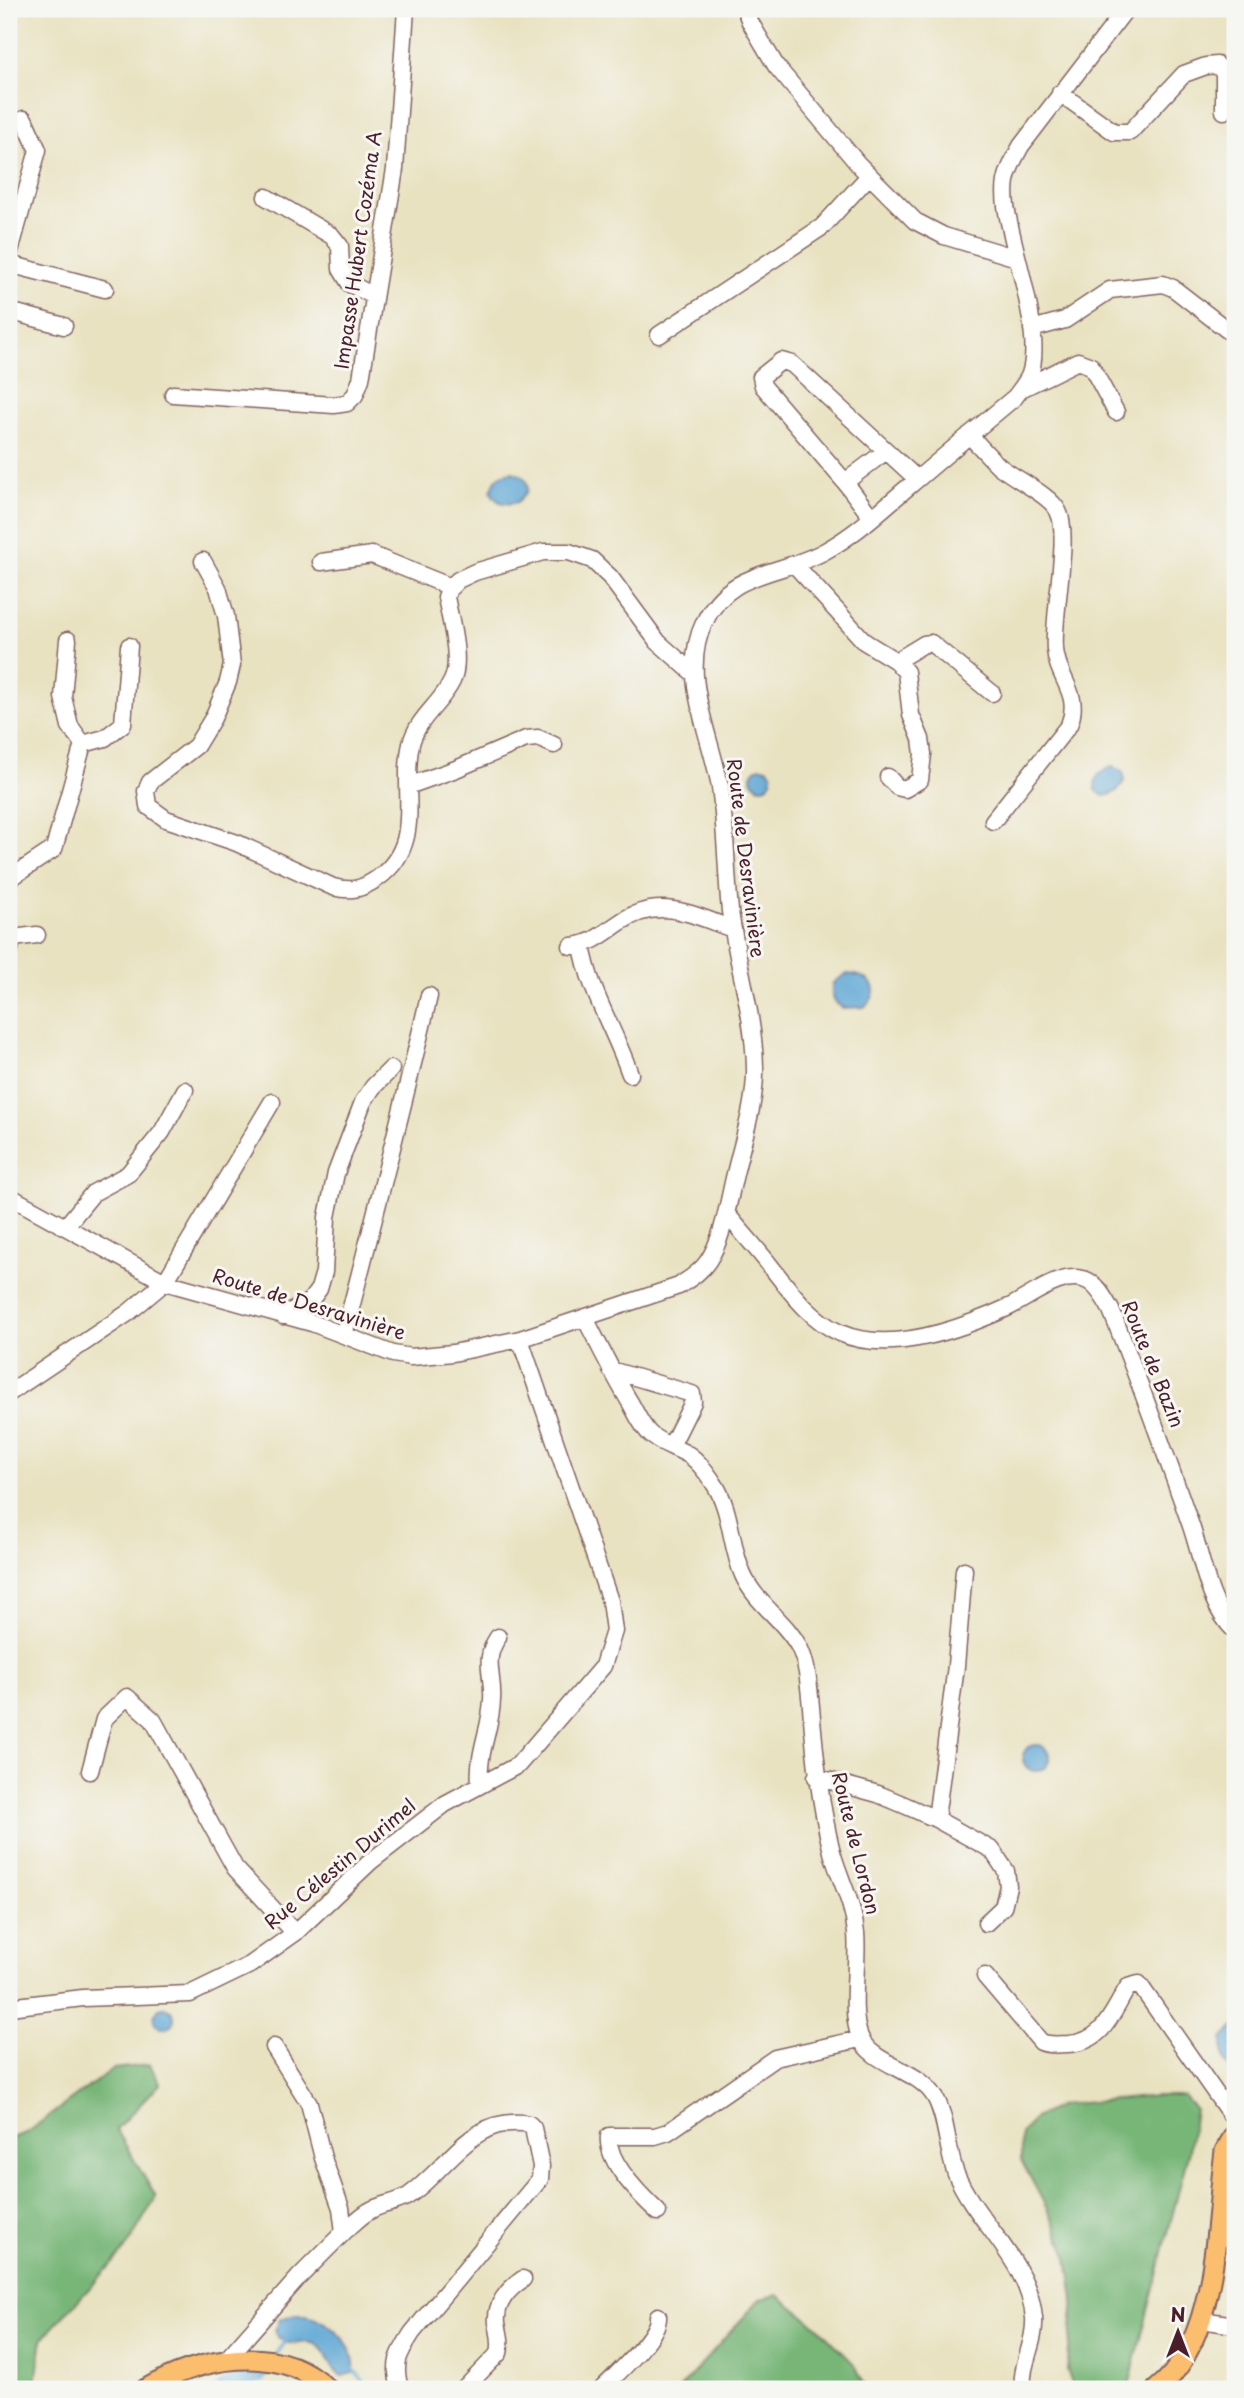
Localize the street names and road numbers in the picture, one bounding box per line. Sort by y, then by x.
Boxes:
street label: Impasse Hubert Cozéma A [326,129,388,371]
street label: Route de Desravinière [721,757,773,959]
street label: Route de Desravinière [209,1260,409,1346]
street label: Route de Bazin [1116,1296,1192,1431]
street label: Route de Lordon [826,1768,888,1917]
street label: Rue Célestin Durimel [258,1791,421,1935]

